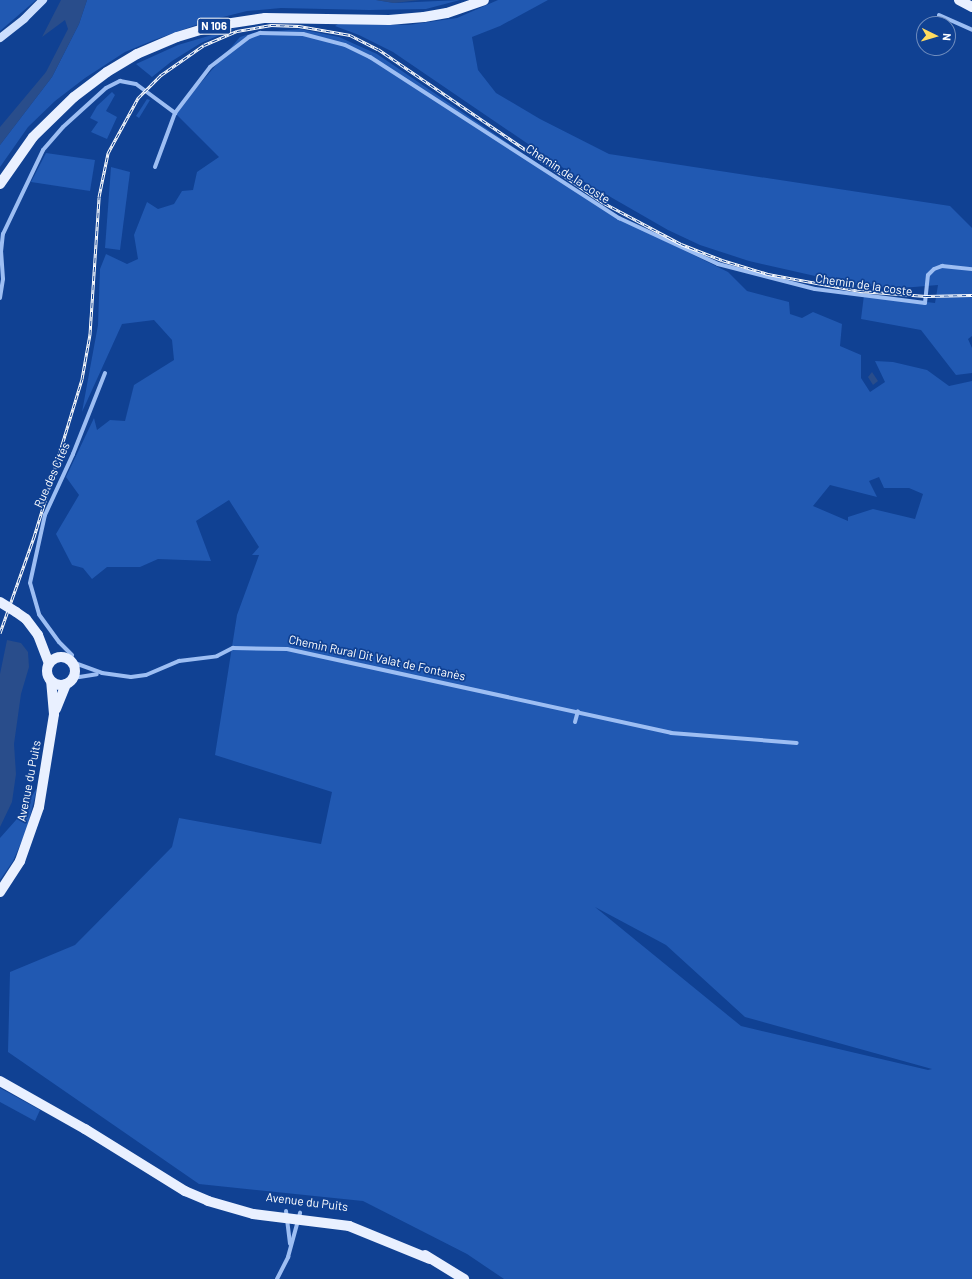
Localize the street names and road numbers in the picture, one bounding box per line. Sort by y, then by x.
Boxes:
road number: N 106 [197,17,231,35]
street label: Chemin de la coste [523,141,613,207]
street label: Chemin de la coste [815,271,913,299]
street label: Rue des Cités [31,440,73,510]
street label: Chemin Rural Dit Valat de Fontanès [287,632,467,684]
street label: Avenue du Puits [14,739,44,823]
street label: Avenue du Puits [265,1190,349,1214]

